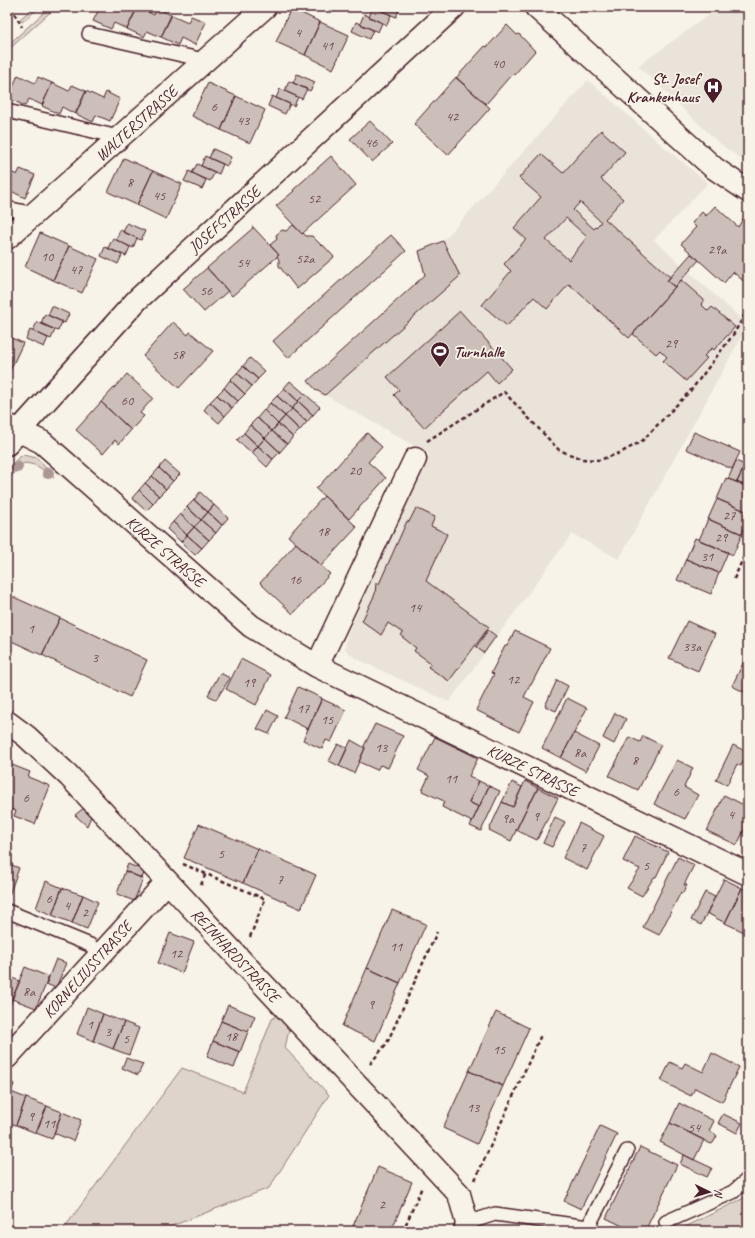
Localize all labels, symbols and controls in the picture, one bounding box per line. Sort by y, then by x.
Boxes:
house number: 4 [295,24,303,41]
house number: 41 [321,37,334,54]
house number: 40 [492,55,506,72]
place label: St. Josef Krankenhaus [626,69,703,107]
hospital icon: St. Josef Krankenhaus [702,76,724,104]
street label: WALTERSTRASSE [92,80,184,166]
house number: 6 [211,98,218,115]
house number: 42 [446,108,460,125]
house number: 43 [237,112,251,129]
house number: 46 [365,134,378,151]
house number: 8 [127,174,135,191]
street label: JOSEFSTRASSE [184,180,267,258]
house number: 45 [153,187,166,204]
house number: 52 [308,190,322,207]
house number: 29a [708,241,727,258]
house number: 10 [41,248,55,265]
house number: 52a [296,250,315,267]
house number: 54 [237,254,251,271]
house number: 47 [70,261,83,278]
house number: 56 [200,282,213,299]
house number: 29 [665,335,679,352]
sports icon: Turnhalle [429,340,451,368]
place label: Turnhalle [454,342,506,362]
house number: 58 [172,346,186,363]
house number: 60 [121,392,135,409]
house number: 20 [349,462,363,479]
house number: 27 [723,507,736,524]
street label: KURZE STRASSE [122,512,211,593]
house number: 18 [317,523,331,540]
house number: 29 [715,529,729,546]
house number: 31 [701,548,714,565]
house number: 16 [289,571,302,588]
house number: 14 [409,599,423,616]
house number: 1 [28,620,35,637]
house number: 33a [683,638,702,655]
house number: 3 [92,649,100,666]
house number: 12 [507,671,521,688]
house number: 19 [243,674,257,691]
house number: 17 [297,700,310,717]
house number: 15 [321,711,334,728]
house number: 13 [375,739,389,756]
street label: KURZE STRASSE [484,740,583,803]
house number: 8a [574,744,587,761]
house number: 8 [632,752,640,769]
house number: 11 [445,770,458,787]
house number: 6 [673,783,680,800]
house number: 6 [23,789,30,806]
house number: 4 [728,806,736,823]
house number: 9 [533,808,541,825]
house number: 9a [502,810,515,827]
house number: 7 [580,839,587,856]
house number: 5 [218,845,225,862]
house number: 5 [643,857,650,874]
house number: 7 [277,871,284,888]
house number: 6 [46,890,53,907]
house number: 4 [64,897,72,914]
house number: 2 [82,904,90,921]
street label: REINHARDSTRASSE [187,905,285,1008]
street label: KORNELIUSSTRASSE [39,915,138,1022]
house number: 11 [390,938,403,955]
house number: 12 [170,945,184,962]
house number: 8a [23,983,36,1000]
house number: 9 [368,996,376,1013]
house number: 1 [87,1016,94,1033]
house number: 3 [105,1023,113,1040]
house number: 18 [225,1028,239,1045]
house number: 5 [123,1030,130,1047]
house number: 15 [493,1041,506,1058]
house number: 13 [467,1099,481,1116]
house number: 9 [28,1108,36,1125]
house number: 11 [43,1115,56,1132]
house number: 54 [688,1119,702,1136]
north arrow [689,1172,729,1212]
text: N [712,1189,726,1199]
house number: 2 [379,1196,387,1213]

